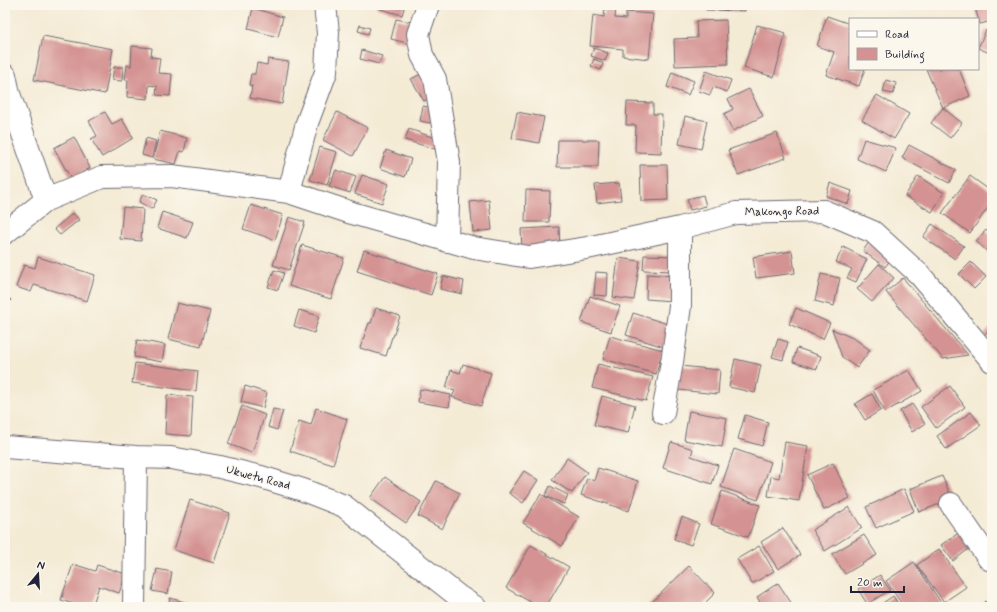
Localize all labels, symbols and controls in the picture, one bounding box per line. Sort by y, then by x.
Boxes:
legend [849,18,979,70]
text: Road [885,27,909,43]
text: Building [885,47,925,64]
street label: Makongo Road [745,203,819,221]
street label: Ukwetu Road [224,462,292,494]
north arrow [18,554,58,594]
text: N [35,558,46,573]
scale bar [851,568,904,594]
text: 20 m [857,575,883,591]

